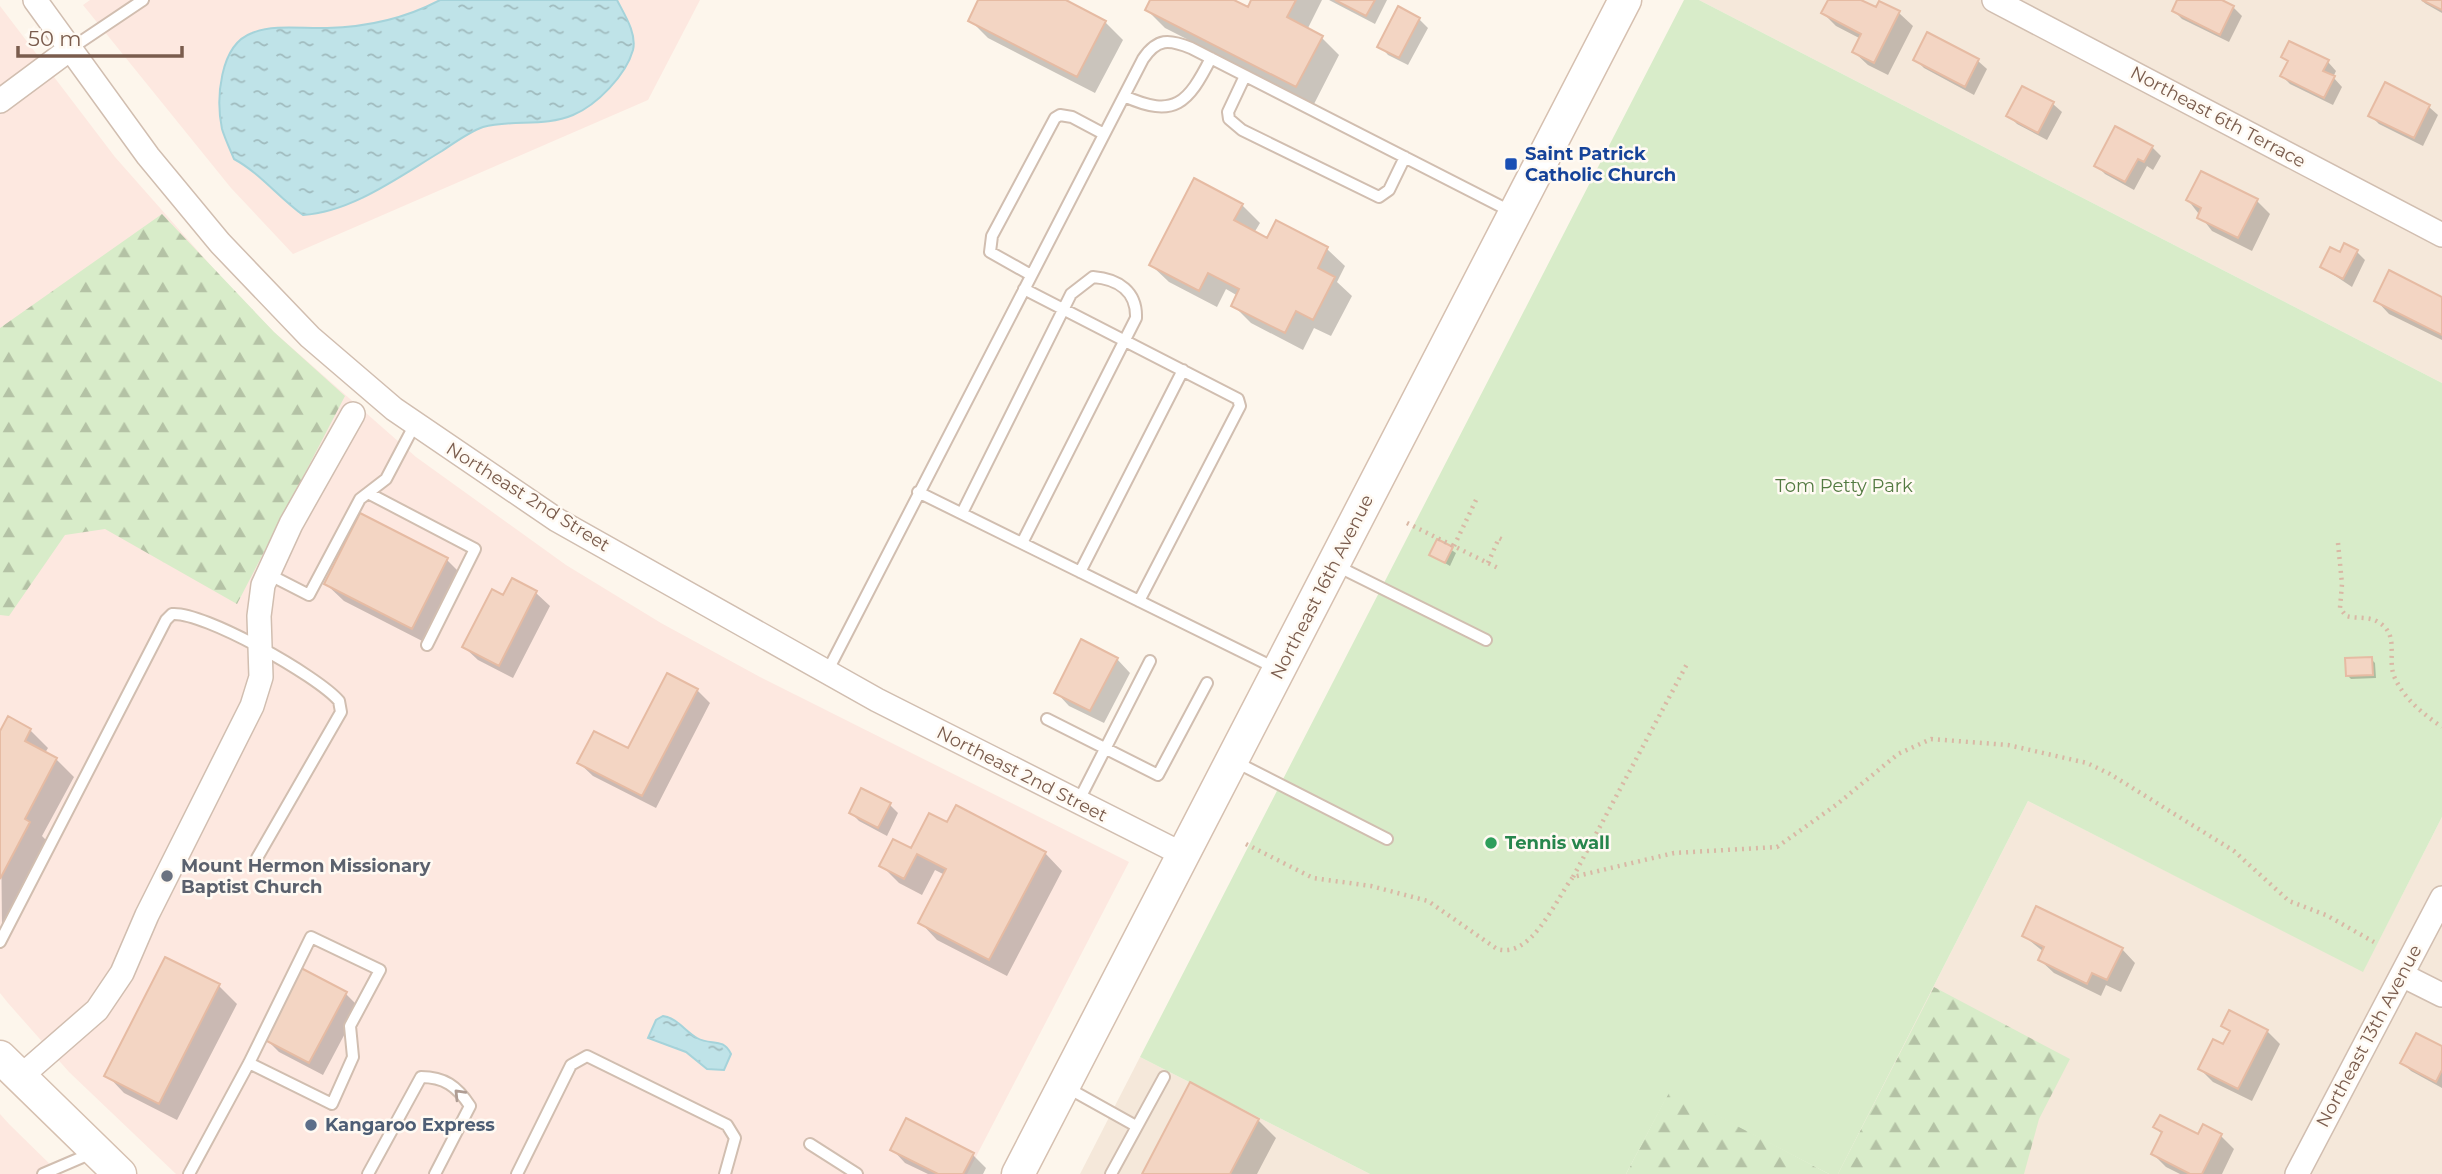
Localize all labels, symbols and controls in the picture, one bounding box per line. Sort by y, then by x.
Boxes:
scale bar [18,14,182,58]
text: 50 m [28,26,82,51]
street label: Northeast 6th Terrace [2127,61,2310,173]
place label: Saint Patrick Catholic Church [1525,143,1676,186]
marker: Saint Patrick Catholic Church [1503,156,1519,172]
street label: Northeast 2nd Street [442,438,614,556]
park label: Tom Petty Park [1775,475,1913,497]
street label: Northeast 16th Avenue [1266,491,1378,683]
street label: Northeast 2nd Street [933,721,1111,827]
place label: Tennis wall [1505,832,1610,854]
marker: Tennis wall [1483,835,1499,851]
place label: Mount Hermon Missionary Baptist Church [181,855,431,898]
marker: Mount Hermon Missionary Baptist Church [159,868,175,884]
street label: Northeast 13th Avenue [2311,941,2427,1131]
one-way arrow [455,1089,468,1102]
place label: Kangaroo Express [325,1114,495,1136]
marker: Kangaroo Express [303,1117,319,1133]

